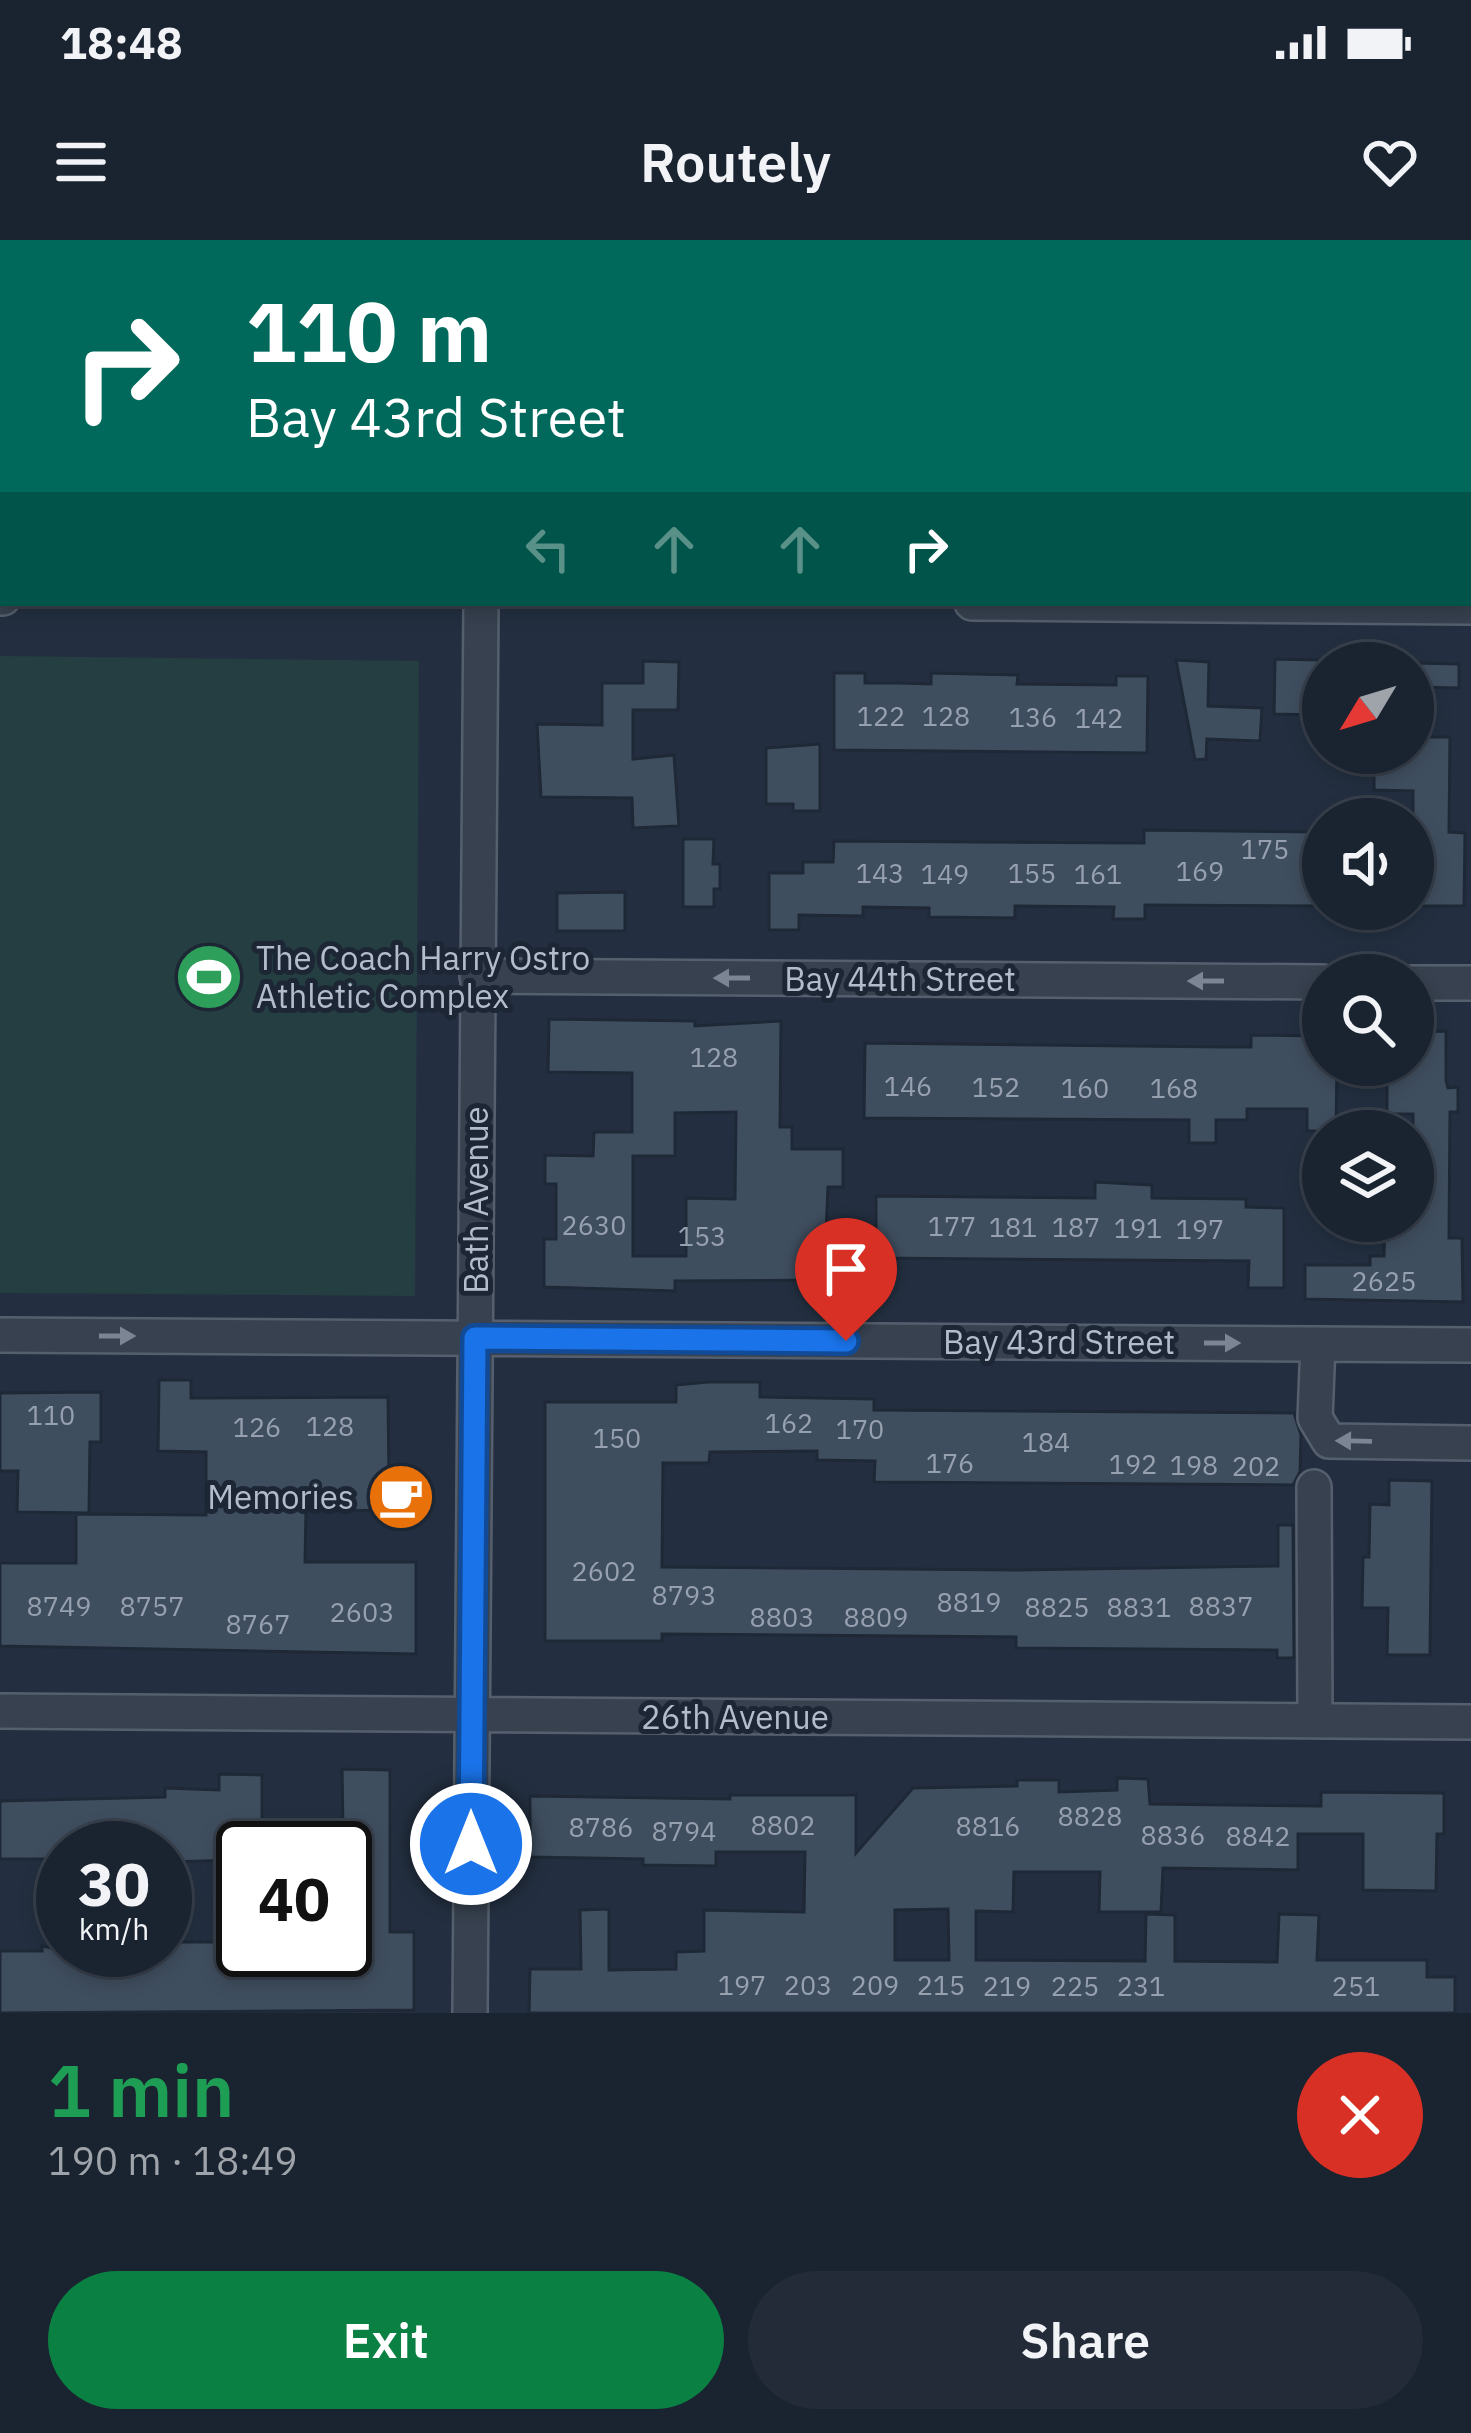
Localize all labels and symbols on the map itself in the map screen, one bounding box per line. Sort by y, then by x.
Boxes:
north arrow [1302,642,1434,774]
house number: 122 [857,698,905,733]
house number: 128 [922,698,970,733]
house number: 136 [1009,699,1057,734]
house number: 142 [1075,700,1123,735]
house number: 175 [1241,831,1289,866]
house number: 169 [1176,853,1224,888]
house number: 143 [856,855,904,890]
house number: 155 [1008,855,1056,890]
house number: 149 [921,856,969,891]
house number: 161 [1074,856,1122,891]
place label: The Coach Harry Ostro Athletic Complex [256,936,590,1017]
sports icon: The Coach Harry Ostro Athletic Complex [174,942,244,1012]
street label: Bay 44th Street [784,957,1016,1000]
one-way arrow [712,968,750,988]
one-way arrow [1186,972,1224,991]
house number: 128 [690,1039,738,1074]
house number: 146 [884,1068,932,1103]
house number: 152 [972,1069,1020,1104]
house number: 160 [1061,1070,1109,1105]
house number: 168 [1150,1070,1198,1105]
street label: Bath Avenue [454,1106,497,1294]
house number: 2630 [562,1207,626,1242]
house number: 177 [928,1208,976,1243]
house number: 181 [989,1209,1037,1244]
house number: 187 [1052,1209,1100,1244]
house number: 191 [1114,1210,1162,1245]
house number: 197 [1176,1211,1224,1246]
house number: 153 [678,1218,726,1253]
pin [795,1218,897,1341]
house number: 2625 [1352,1263,1416,1298]
street label: Bay 43rd Street [943,1320,1175,1363]
one-way arrow [99,1326,137,1346]
one-way arrow [1204,1334,1242,1353]
house number: 110 [27,1397,75,1432]
house number: 162 [765,1405,813,1440]
house number: 128 [306,1408,354,1443]
house number: 126 [233,1409,281,1444]
house number: 170 [836,1411,884,1446]
house number: 150 [593,1420,641,1455]
house number: 184 [1022,1424,1070,1459]
one-way arrow [1334,1431,1372,1451]
house number: 176 [926,1445,974,1480]
house number: 192 [1109,1446,1157,1481]
house number: 198 [1170,1447,1218,1482]
house number: 202 [1232,1448,1280,1483]
cafe icon: Memories [366,1462,436,1532]
place label: Memories [207,1475,354,1518]
house number: 2602 [572,1553,636,1588]
house number: 8793 [652,1577,716,1612]
house number: 8819 [937,1584,1001,1619]
house number: 8749 [27,1588,91,1623]
house number: 8757 [120,1588,184,1623]
house number: 8837 [1189,1588,1253,1623]
house number: 8825 [1025,1589,1089,1624]
house number: 8831 [1107,1589,1171,1624]
house number: 2603 [330,1594,394,1629]
house number: 8803 [750,1599,814,1634]
house number: 8809 [844,1599,908,1634]
house number: 8767 [226,1606,290,1641]
street label: 26th Avenue [641,1695,829,1738]
position arrow [408,1781,534,1907]
house number: 8828 [1058,1798,1122,1833]
house number: 8802 [751,1807,815,1842]
house number: 8816 [956,1808,1020,1843]
house number: 8786 [569,1809,633,1844]
house number: 8794 [652,1813,716,1848]
house number: 8836 [1141,1817,1205,1852]
house number: 8842 [1226,1818,1290,1853]
speed limit sign: 40 [216,1821,372,1977]
house number: 197 [718,1967,766,2002]
house number: 203 [784,1967,832,2002]
house number: 209 [851,1967,899,2002]
house number: 215 [917,1967,965,2002]
house number: 219 [983,1968,1031,2003]
house number: 225 [1051,1968,1099,2003]
house number: 231 [1117,1968,1165,2003]
house number: 251 [1332,1968,1380,2003]

